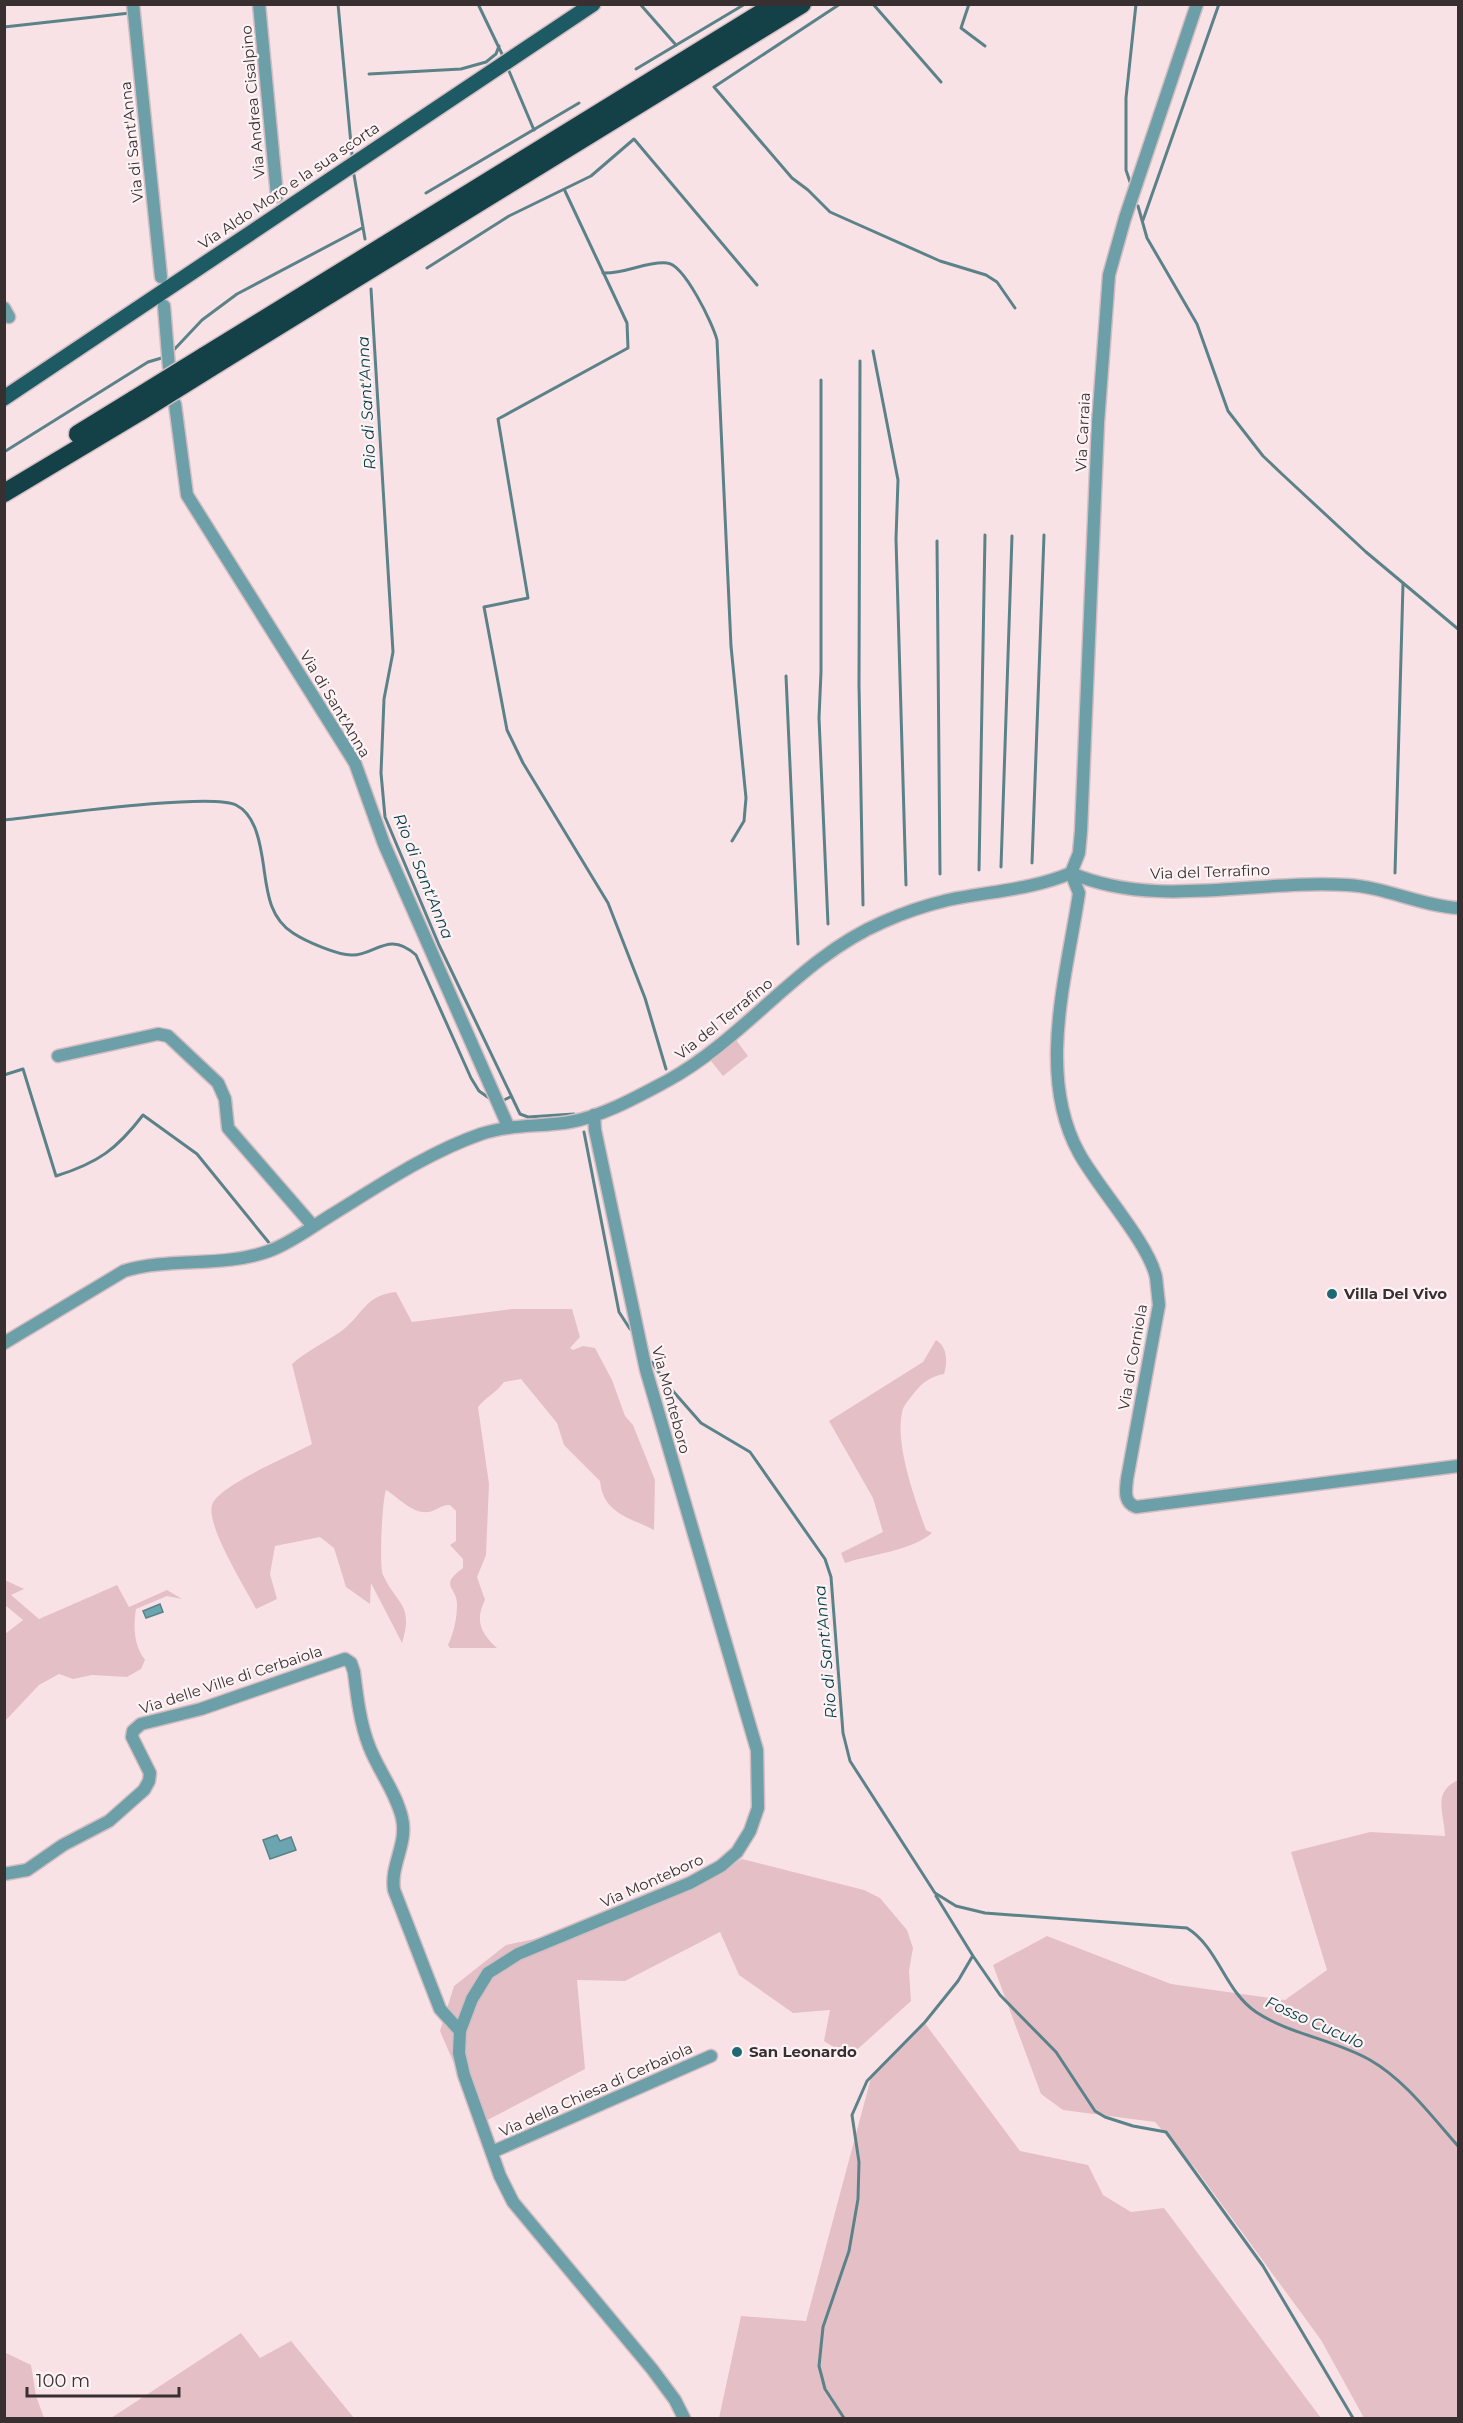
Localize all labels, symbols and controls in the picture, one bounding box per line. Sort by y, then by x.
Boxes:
street label: Via Andrea Cisalpino [236,24,269,180]
street label: Via di Sant'Anna [116,81,147,204]
street label: Via Aldo Moro e la sua scorta [195,118,383,253]
water label: Rio di Sant'Anna [353,335,379,470]
street label: Via Carraia [1071,392,1094,472]
street label: Via di Sant'Anna [296,647,375,761]
water label: Rio di Sant'Anna [390,811,457,942]
street label: Via del Terrafino [1150,860,1270,883]
street label: Via del Terrafino [671,973,776,1064]
place label: Villa Del Vivo [1343,1284,1447,1303]
marker: Villa Del Vivo [1325,1287,1339,1301]
street label: Via di Corniola [1114,1302,1151,1411]
street label: Via Monteboro [648,1344,695,1456]
water label: Rio di Sant'Anna [810,1584,841,1720]
street label: Via delle Ville di Cerbaiola [137,1641,325,1718]
street label: Via Monteboro [597,1849,706,1912]
water label: Fosso Cuculo [1263,1992,1367,2053]
street label: Via della Chiesa di Cerbaiola [496,2038,695,2141]
place label: San Leonardo [749,2042,857,2061]
marker: San Leonardo [730,2045,744,2059]
scale bar [27,2360,178,2398]
text: 100 m [36,2370,90,2392]

